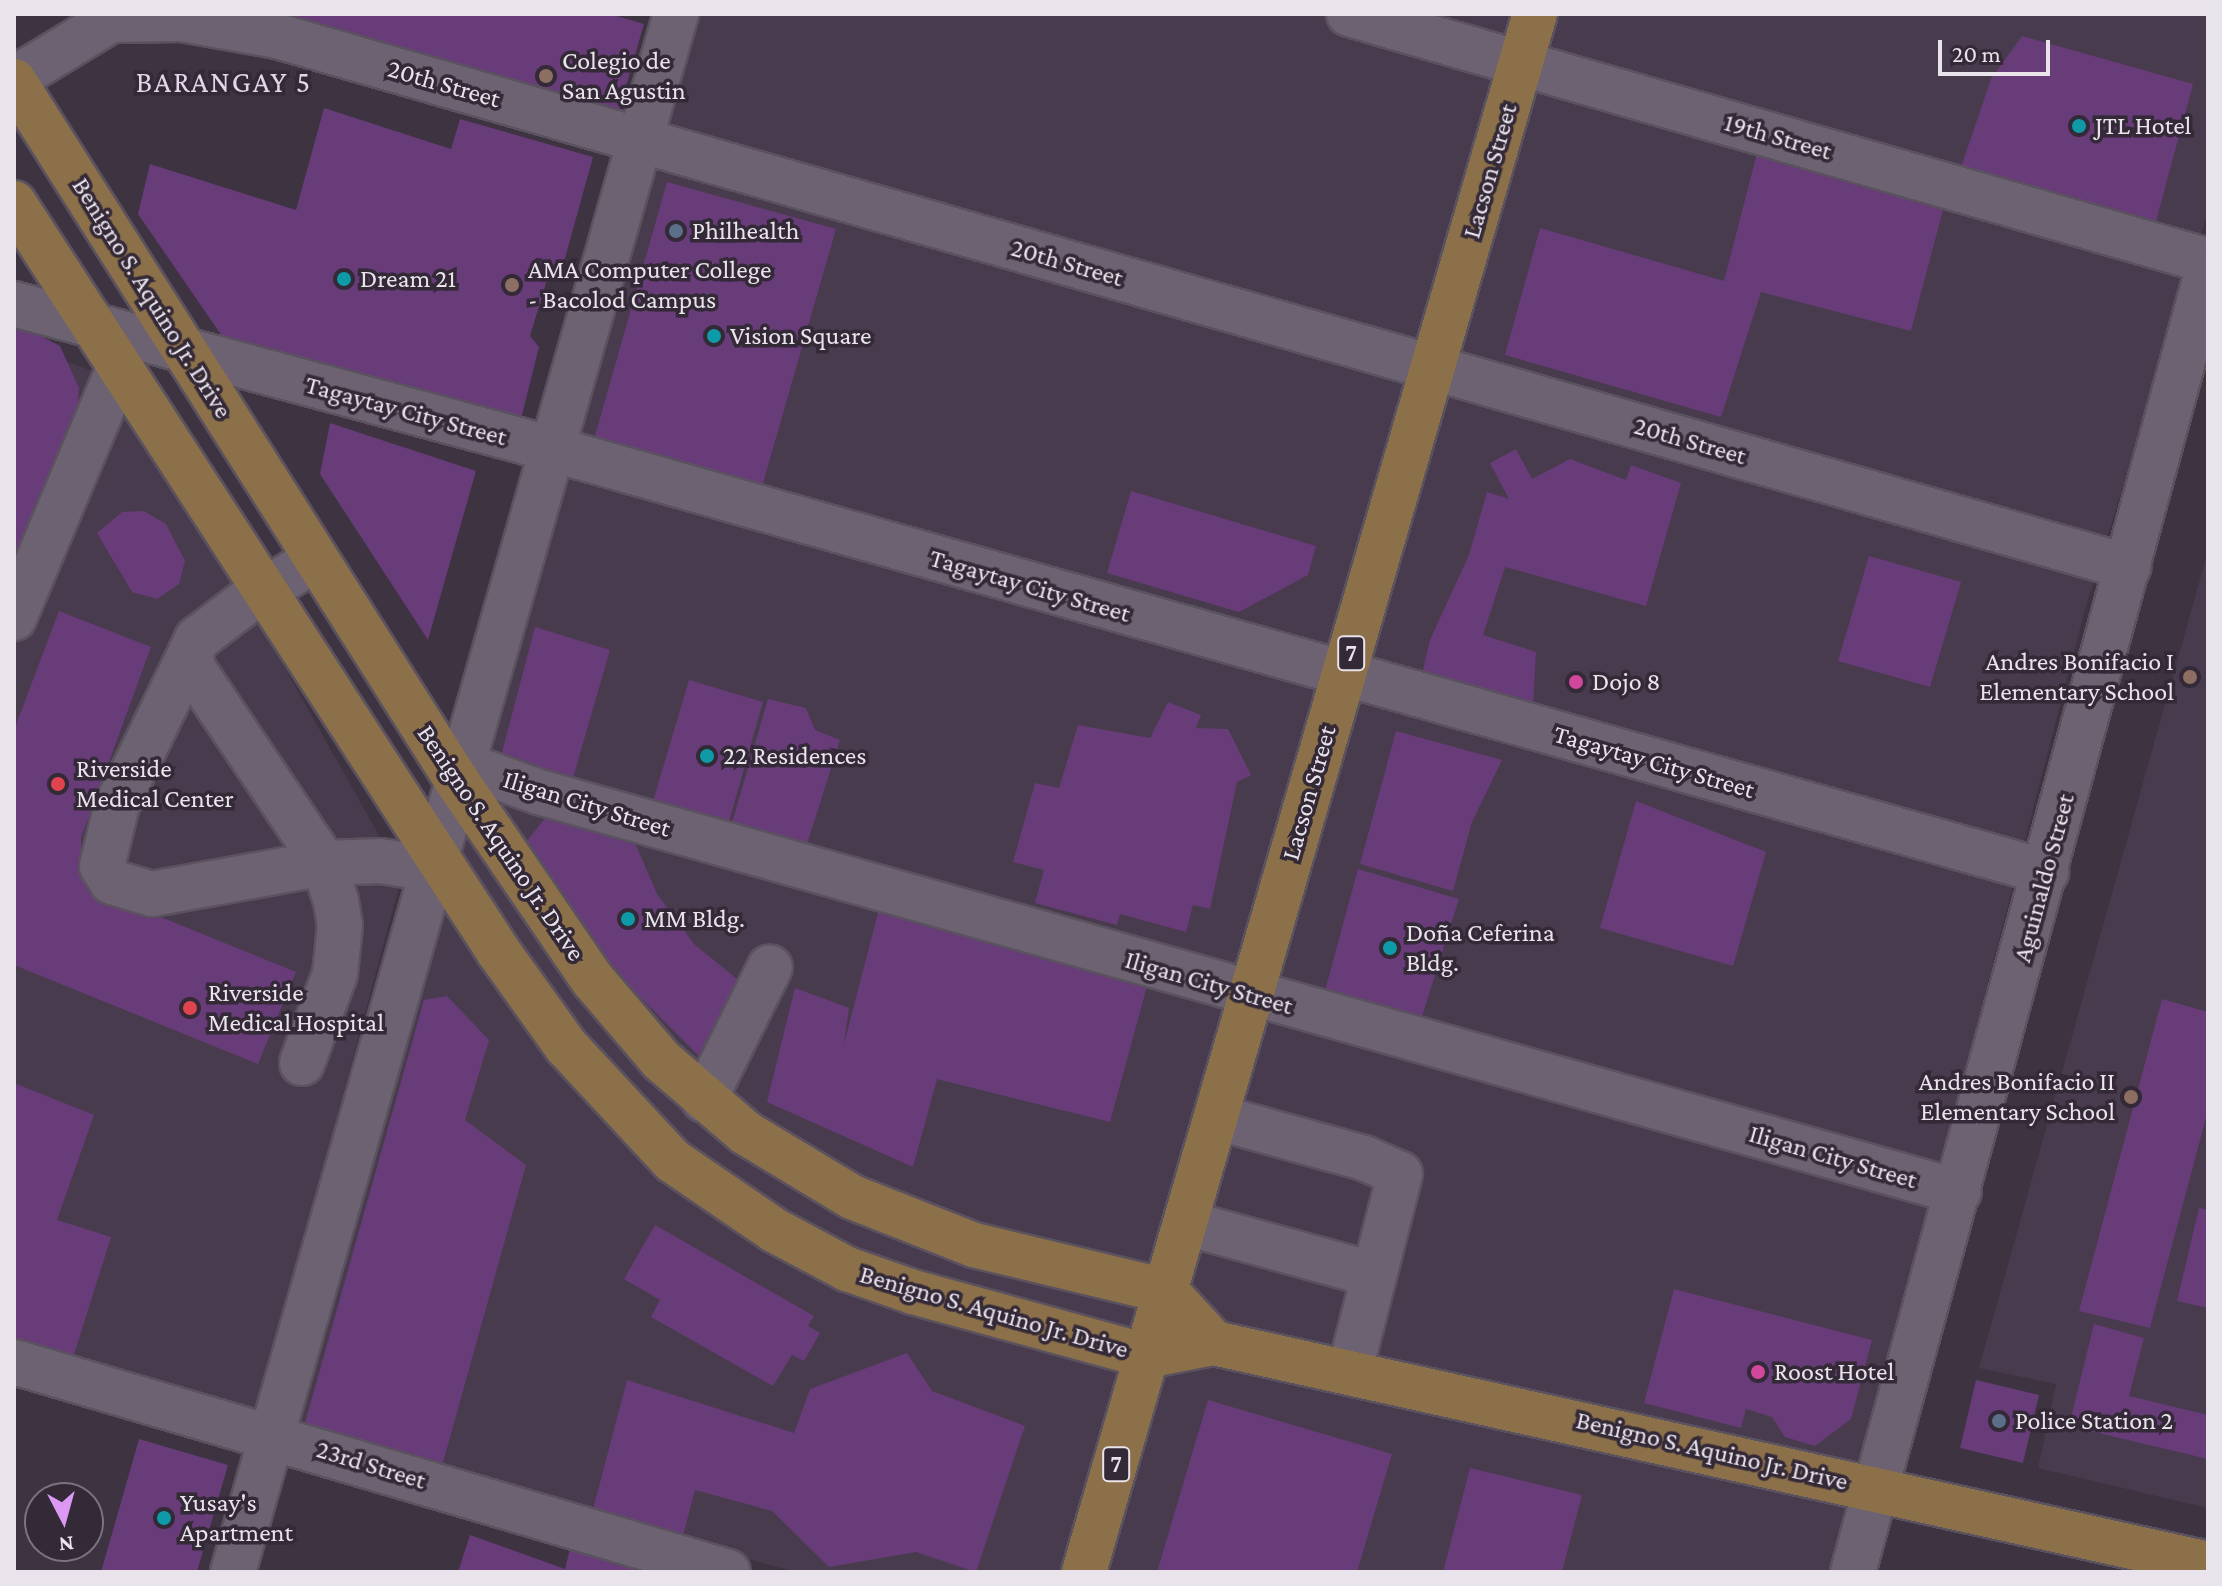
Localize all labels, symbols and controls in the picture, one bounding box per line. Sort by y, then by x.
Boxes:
scale bar [1942,24,2054,74]
text: 20 m [1952,40,2001,67]
place label: Colegio de San Agustin [562,45,686,106]
street label: 20th Street [384,53,504,115]
district label: BARANGAY 5 [136,64,312,100]
marker: Colegio de San Agustin [537,67,555,85]
street label: Lacson Street [1456,100,1524,242]
street label: 19th Street [1721,107,1835,167]
place label: JTL Hotel [2095,110,2191,142]
marker: JTL Hotel [2070,117,2088,135]
street label: Benigno S. Aquino Jr. Drive [65,172,239,424]
place label: Philhealth [692,215,799,247]
marker: Philhealth [667,222,685,240]
street label: 20th Street [1007,232,1127,294]
place label: AMA Computer College - Bacolod Campus [528,254,771,316]
place label: Dream 21 [360,263,456,295]
marker: Dream 21 [335,270,353,288]
marker: AMA Computer College - Bacolod Campus [503,276,521,294]
place label: Vision Square [730,320,871,352]
marker: Vision Square [705,327,723,345]
street label: Tagaytay City Street [302,369,510,453]
street label: 20th Street [1630,410,1750,472]
street label: Tagaytay City Street [926,542,1134,630]
road number: 7 [1337,633,1365,673]
place label: Andres Bonifacio I Elementary School [1979,646,2174,708]
place label: Dojo 8 [1592,666,1660,698]
marker: Andres Bonifacio I Elementary School [2181,668,2199,686]
marker: Dojo 8 [1567,673,1585,691]
street label: Tagaytay City Street [1550,718,1758,806]
street label: Benigno S. Aquino Jr. Drive [410,719,592,967]
street label: Lacson Street [1275,722,1343,864]
place label: 22 Residences [723,740,866,772]
marker: 22 Residences [698,747,716,765]
place label: Riverside Medical Center [76,753,234,814]
street label: Iligan City Street [500,764,674,844]
marker: Riverside Medical Center [47,773,69,795]
street label: Aguinaldo Street [2007,790,2081,966]
place label: MM Bldg. [644,903,745,935]
marker: MM Bldg. [619,910,637,928]
place label: Doña Ceferina Bldg. [1406,917,1555,978]
marker: Doña Ceferina Bldg. [1381,939,1399,957]
street label: Iligan City Street [1121,944,1297,1022]
place label: Riverside Medical Hospital [208,977,384,1038]
marker: Riverside Medical Hospital [179,997,201,1019]
place label: Andres Bonifacio II Elementary School [1919,1066,2115,1128]
marker: Andres Bonifacio II Elementary School [2122,1088,2140,1106]
street label: Iligan City Street [1745,1118,1921,1196]
street label: Benigno S. Aquino Jr. Drive [856,1259,1132,1365]
place label: Roost Hotel [1774,1356,1894,1388]
marker: Roost Hotel [1749,1363,1767,1381]
street label: Benigno S. Aquino Jr. Drive [1573,1405,1851,1497]
place label: Police Station 2 [2015,1405,2173,1437]
marker: Police Station 2 [1990,1412,2008,1430]
street label: 23rd Street [312,1434,430,1496]
road number: 7 [1102,1444,1130,1484]
north arrow [24,1482,104,1562]
place label: Yusay's Apartment [180,1487,293,1548]
marker: Yusay's Apartment [155,1509,173,1527]
text: N [58,1531,75,1558]

